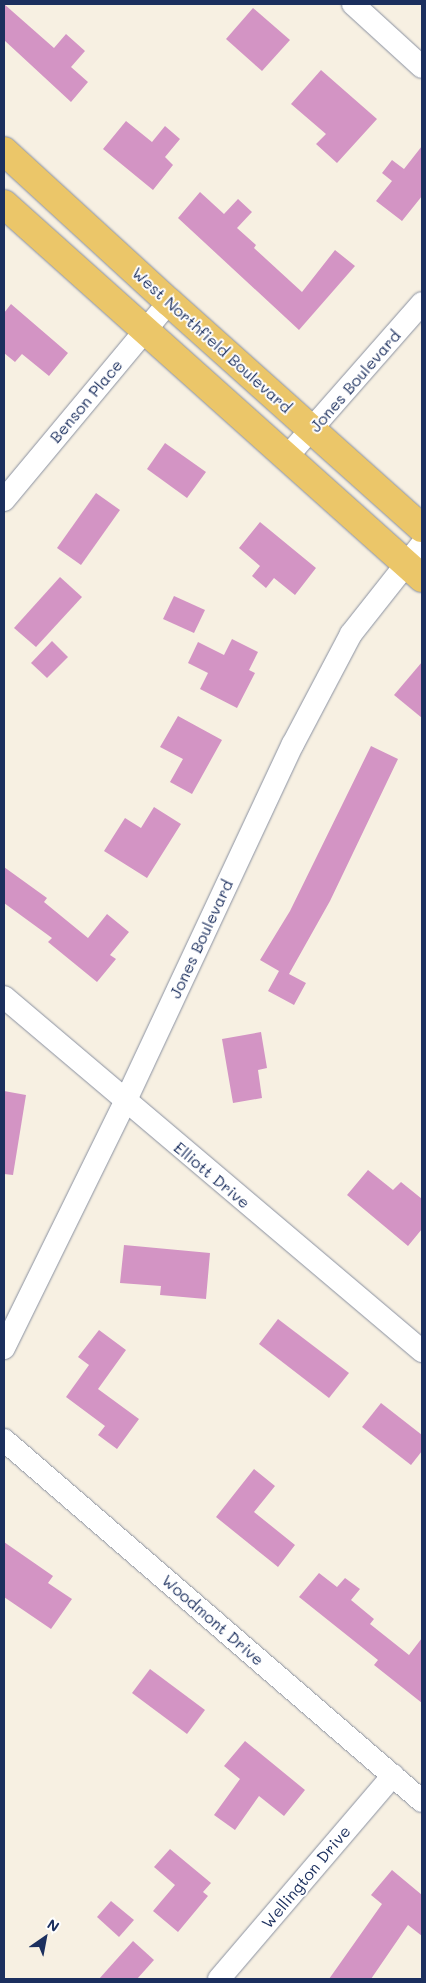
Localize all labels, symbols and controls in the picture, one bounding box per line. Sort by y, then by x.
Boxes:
street label: West Northfield Boulevard [128,263,296,417]
street label: Jones Boulevard [306,326,404,436]
street label: Benson Place [46,355,126,447]
street label: Jones Boulevard [165,877,237,1001]
street label: Elliott Drive [170,1138,254,1212]
street label: Woodmont Drive [158,1571,268,1669]
street label: Wellington Drive [258,1822,354,1932]
north arrow [20,1913,70,1963]
text: N [44,1914,63,1936]

